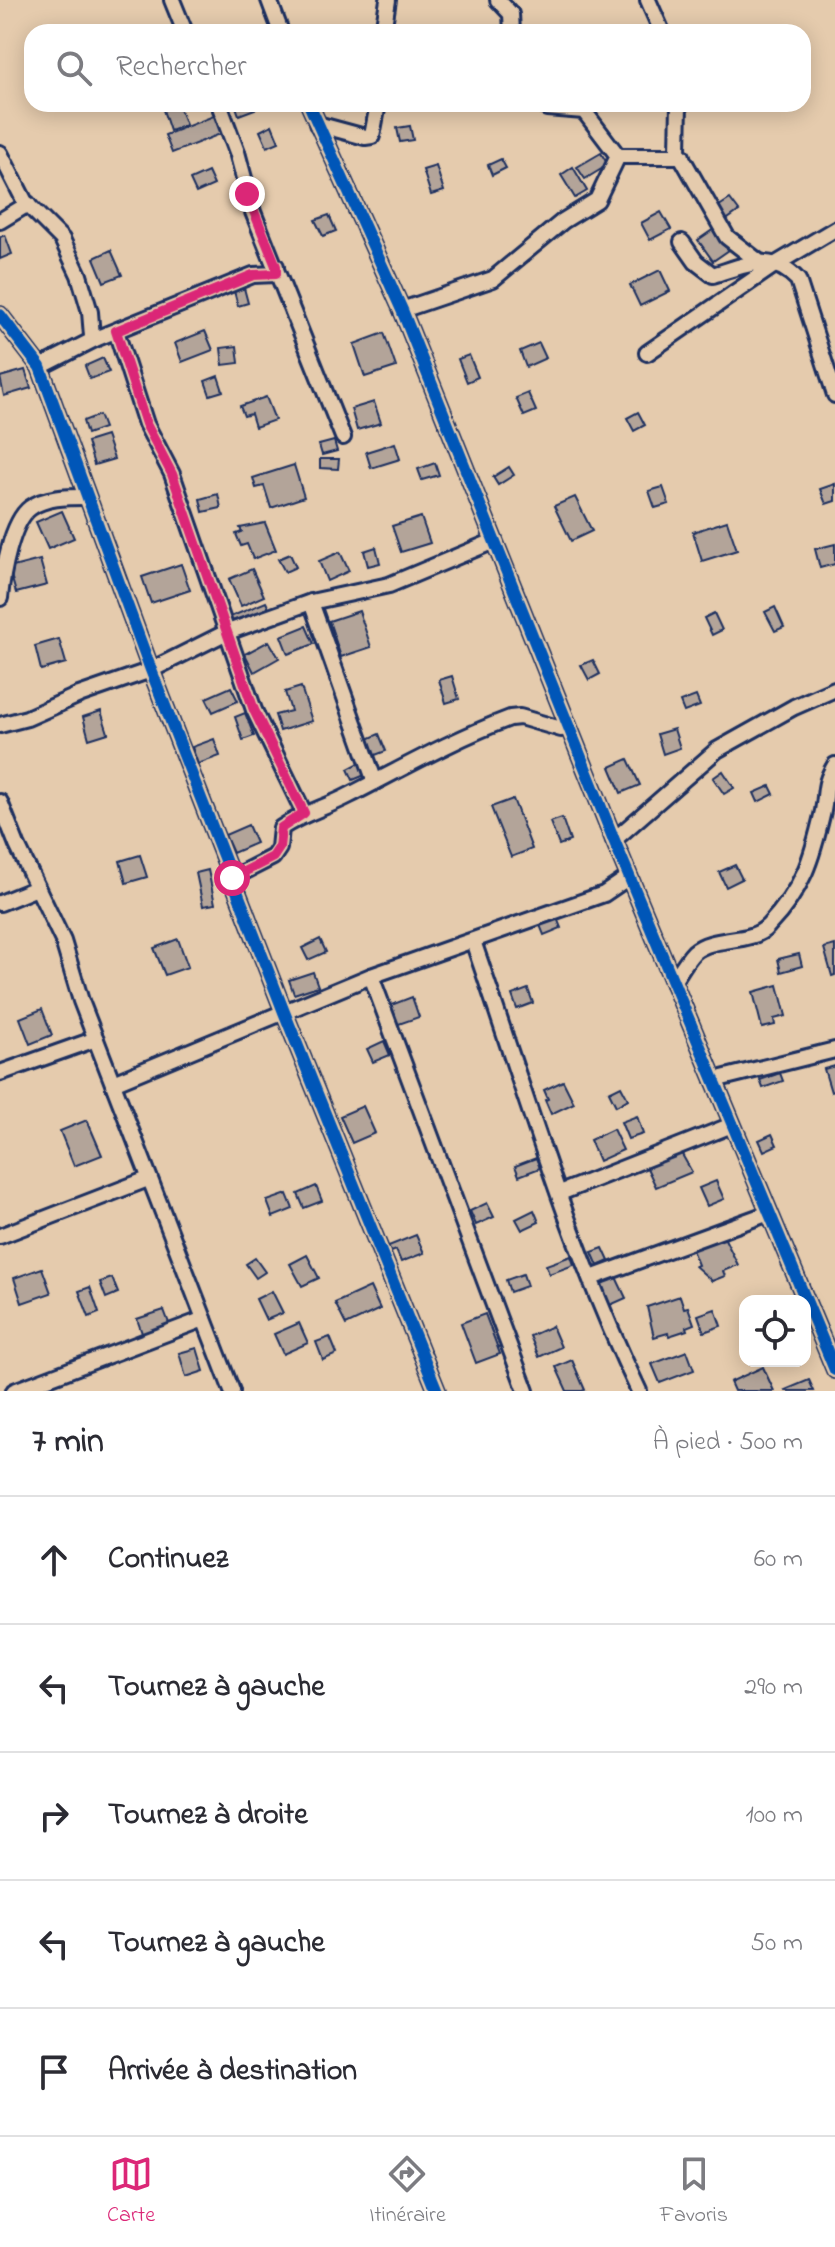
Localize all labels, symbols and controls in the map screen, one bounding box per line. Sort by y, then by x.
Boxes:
search box [24,24,811,112]
icon: search [52,46,96,90]
text: Rechercher [116,46,247,90]
route end [229,176,265,212]
route start [214,860,250,896]
map controls [739,1295,811,1367]
button: locate [739,1295,811,1367]
text: 7 min [32,1418,104,1468]
text: À pied · 500 m [653,1424,803,1462]
icon: ahead [32,1538,76,1582]
text: Continuez [108,1538,228,1582]
text: 60 m [754,1541,803,1579]
icon: left [32,1666,76,1710]
text: Tournez à gauche [108,1666,325,1710]
text: 290 m [744,1669,803,1707]
icon: right [32,1794,76,1838]
text: Tournez à droite [108,1794,308,1838]
text: 100 m [746,1797,803,1835]
icon: left [32,1922,76,1966]
text: Tournez à gauche [108,1922,325,1966]
text: 50 m [750,1925,803,1963]
icon: arrive [32,2050,76,2094]
text: Arrivée à destination [108,2050,357,2094]
tab: Carte [107,2152,155,2232]
tab: Itinéraire [369,2152,446,2232]
tab: Favoris [660,2152,728,2232]

